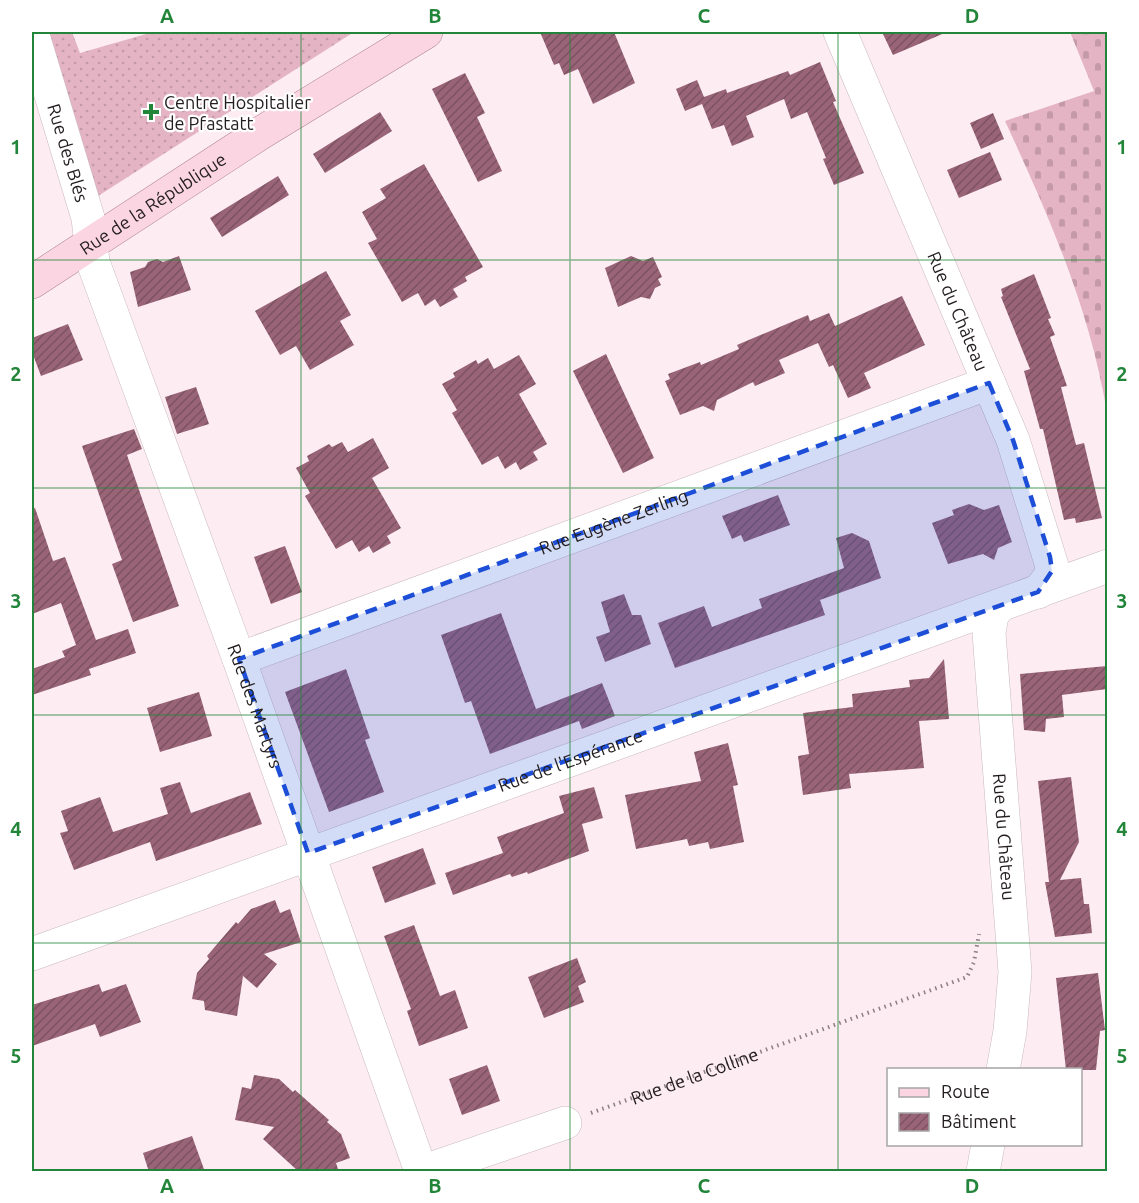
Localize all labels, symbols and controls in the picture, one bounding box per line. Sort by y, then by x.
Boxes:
text: A [160,4,174,27]
text: B [428,4,442,27]
text: C [698,4,711,27]
text: D [965,4,979,27]
place label: Centre Hospitalier de Pfastatt [164,92,311,133]
street label: Rue des Blés [44,101,93,204]
marker: Centre Hospitalier de Pfastatt [142,103,160,121]
text: 1 [10,135,22,158]
text: 1 [1116,135,1128,158]
street label: Rue de la République [76,148,230,258]
street label: Rue du Château [924,248,992,374]
text: 2 [10,362,22,385]
text: 2 [1116,362,1128,385]
street label: Rue Eugène Zerling [536,485,691,558]
text: 3 [10,589,22,612]
text: 3 [1116,589,1128,612]
street label: Rue des Martyrs [224,641,287,770]
street label: Rue de l'Espérance [495,725,645,795]
street label: Rue du Château [990,772,1019,901]
text: 4 [10,817,22,840]
text: 4 [1116,817,1128,840]
street label: Rue de la Colline [628,1043,761,1108]
text: 5 [10,1044,22,1067]
text: 5 [1116,1044,1128,1067]
legend [887,1068,1082,1146]
text: Route [941,1081,990,1101]
text: Bâtiment [941,1111,1016,1131]
text: A [160,1174,174,1197]
text: B [428,1174,442,1197]
text: C [698,1174,711,1197]
text: D [965,1174,979,1197]

